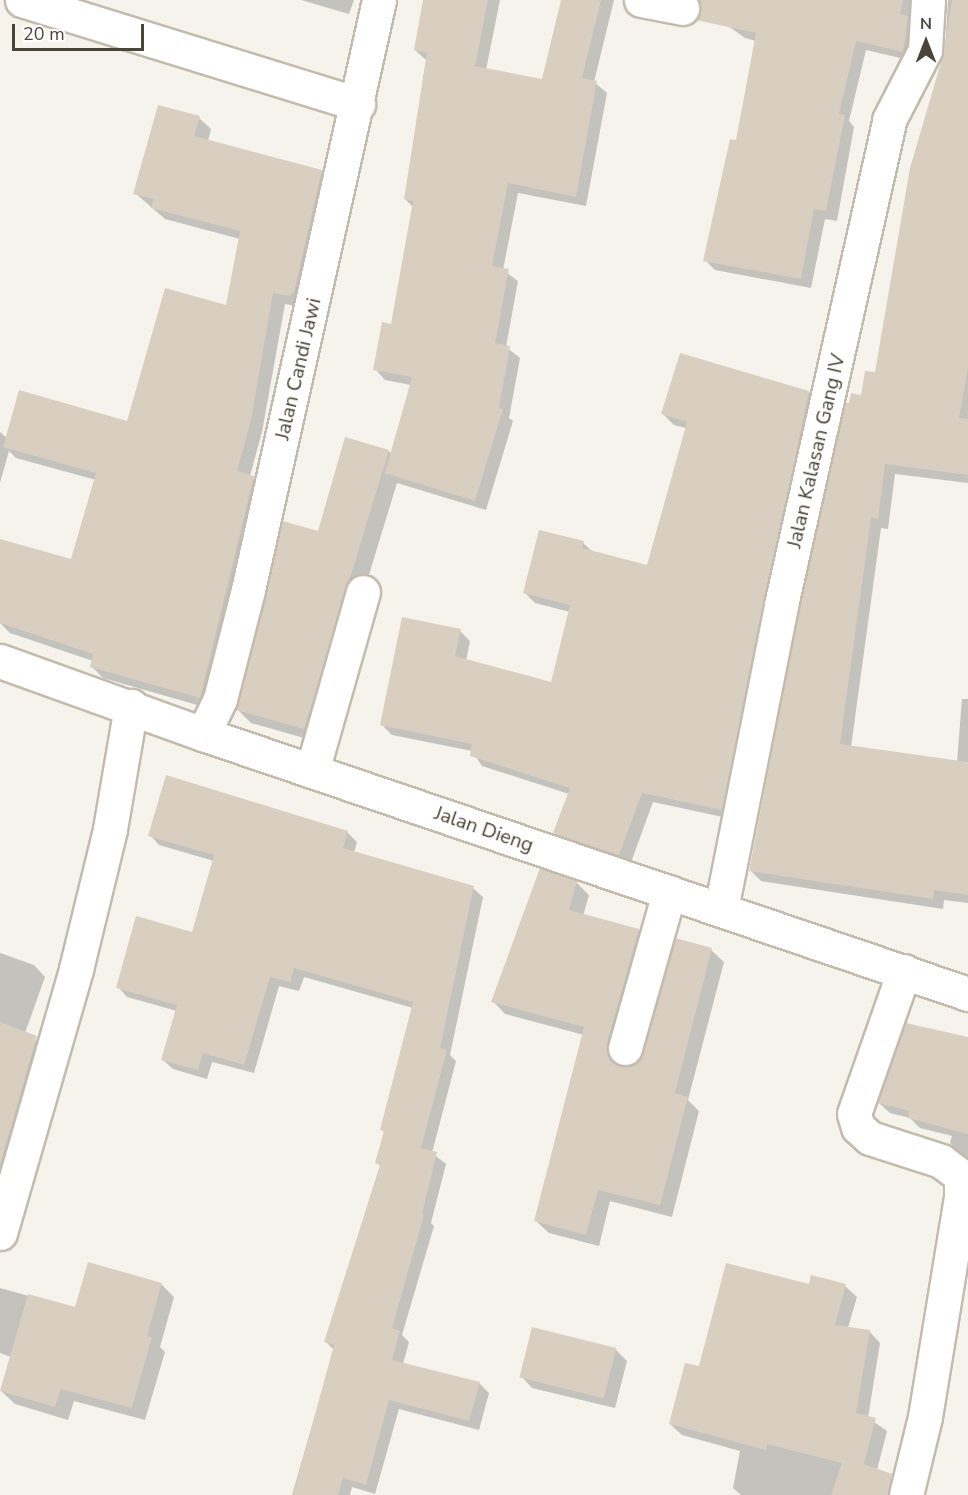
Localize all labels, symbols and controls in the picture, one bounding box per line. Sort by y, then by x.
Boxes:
scale bar [15,12,147,50]
north arrow [896,12,956,72]
text: N [920,13,932,35]
text: 20 m [23,22,65,46]
street label: Jalan Candi Jawi [270,296,326,442]
street label: Jalan Kalasan Gang IV [782,352,850,550]
street label: Jalan Dieng [431,801,537,857]

